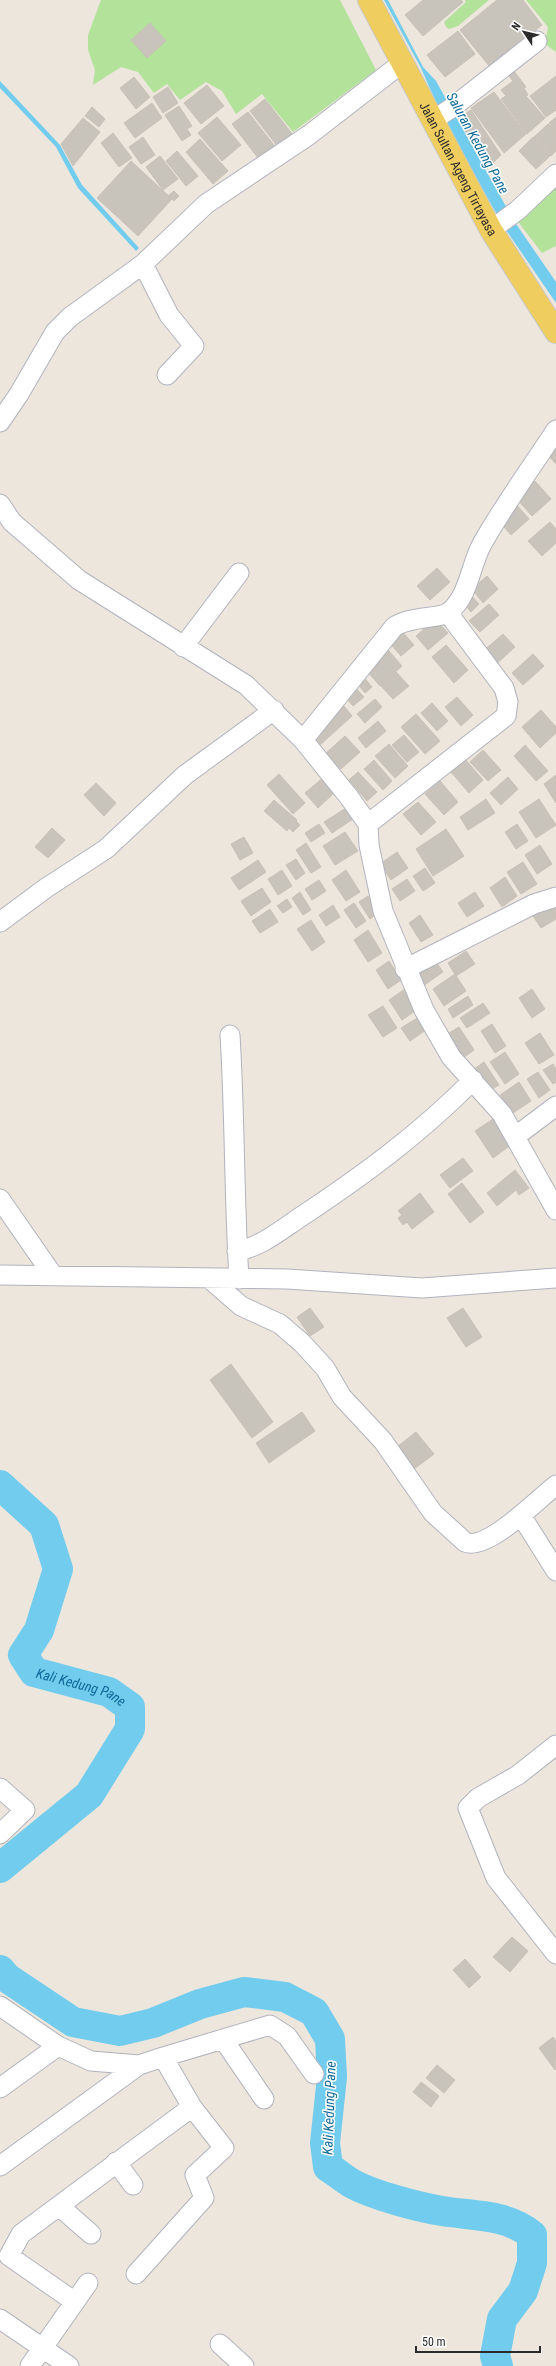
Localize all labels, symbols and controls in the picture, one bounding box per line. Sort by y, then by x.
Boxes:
north arrow [504,12,544,52]
text: N [509,20,524,33]
water label: Saluran Kedung Pane [443,89,513,197]
street label: Jalan Sultan Ageng Tirtayasa [417,99,500,239]
water label: Kali Kedung Pane [35,1665,129,1709]
water label: Kali Kedung Pane [319,2061,339,2155]
scale bar [416,2328,540,2354]
text: 50 m [422,2335,446,2349]

